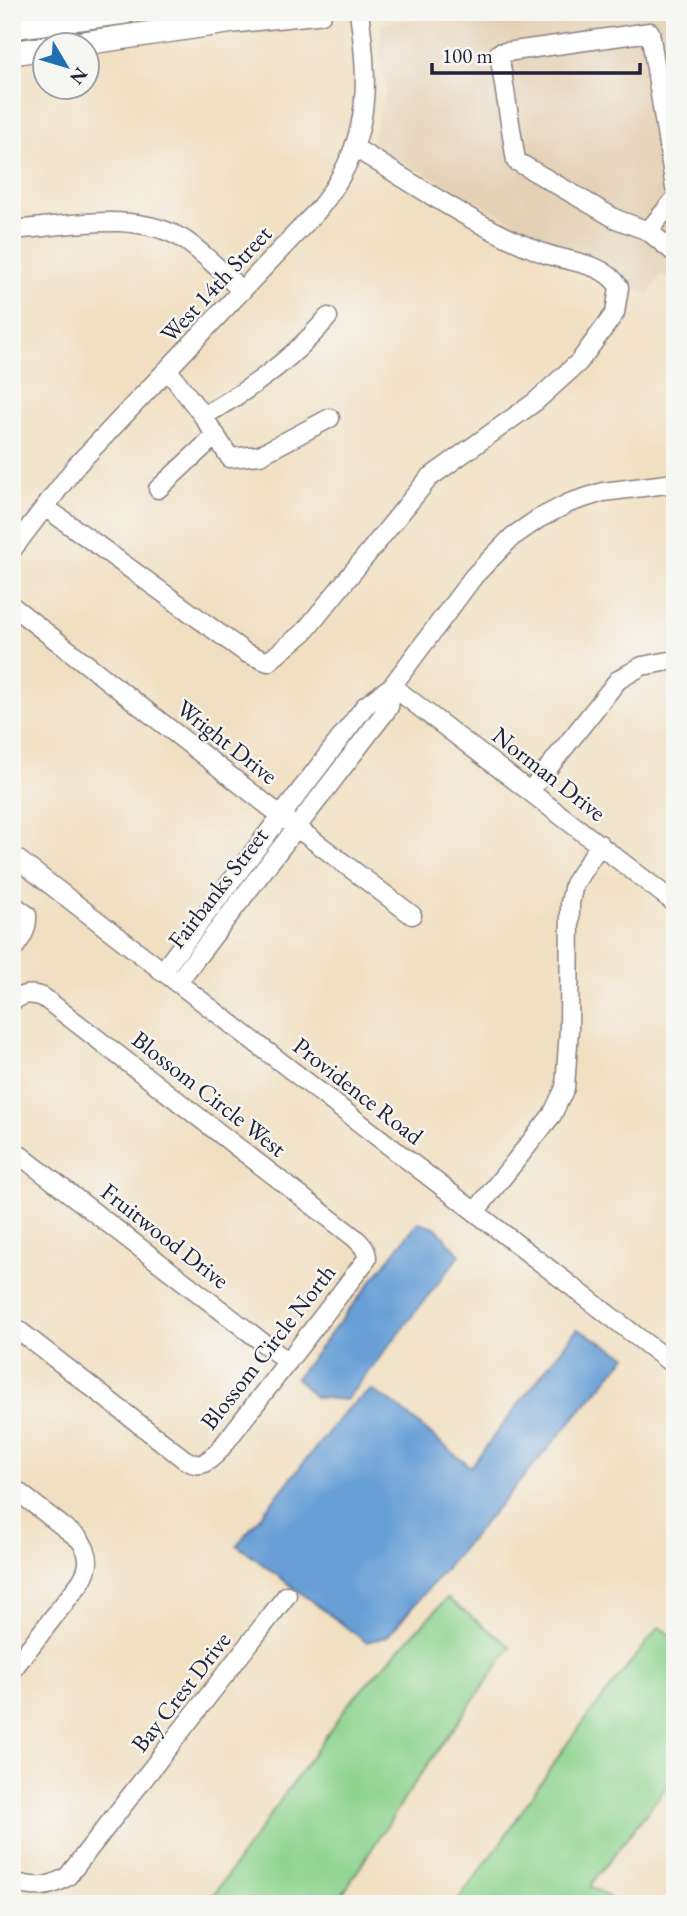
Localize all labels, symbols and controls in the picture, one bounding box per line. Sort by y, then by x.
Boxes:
north arrow [32,32,102,102]
scale bar [432,32,640,76]
text: 100 m [442,42,493,69]
text: N [64,62,94,90]
street label: West 14th Street [153,218,278,349]
street label: Wright Drive [170,692,284,791]
street label: Norman Drive [486,720,612,828]
street label: Fairbanks Street [161,820,275,955]
street label: Blossom Circle West [126,1024,293,1164]
street label: Providence Road [287,1030,430,1152]
street label: Fruitwood Drive [95,1176,236,1295]
street label: Blossom Circle North [193,1258,342,1436]
street label: Bay Crest Drive [124,1625,237,1758]

